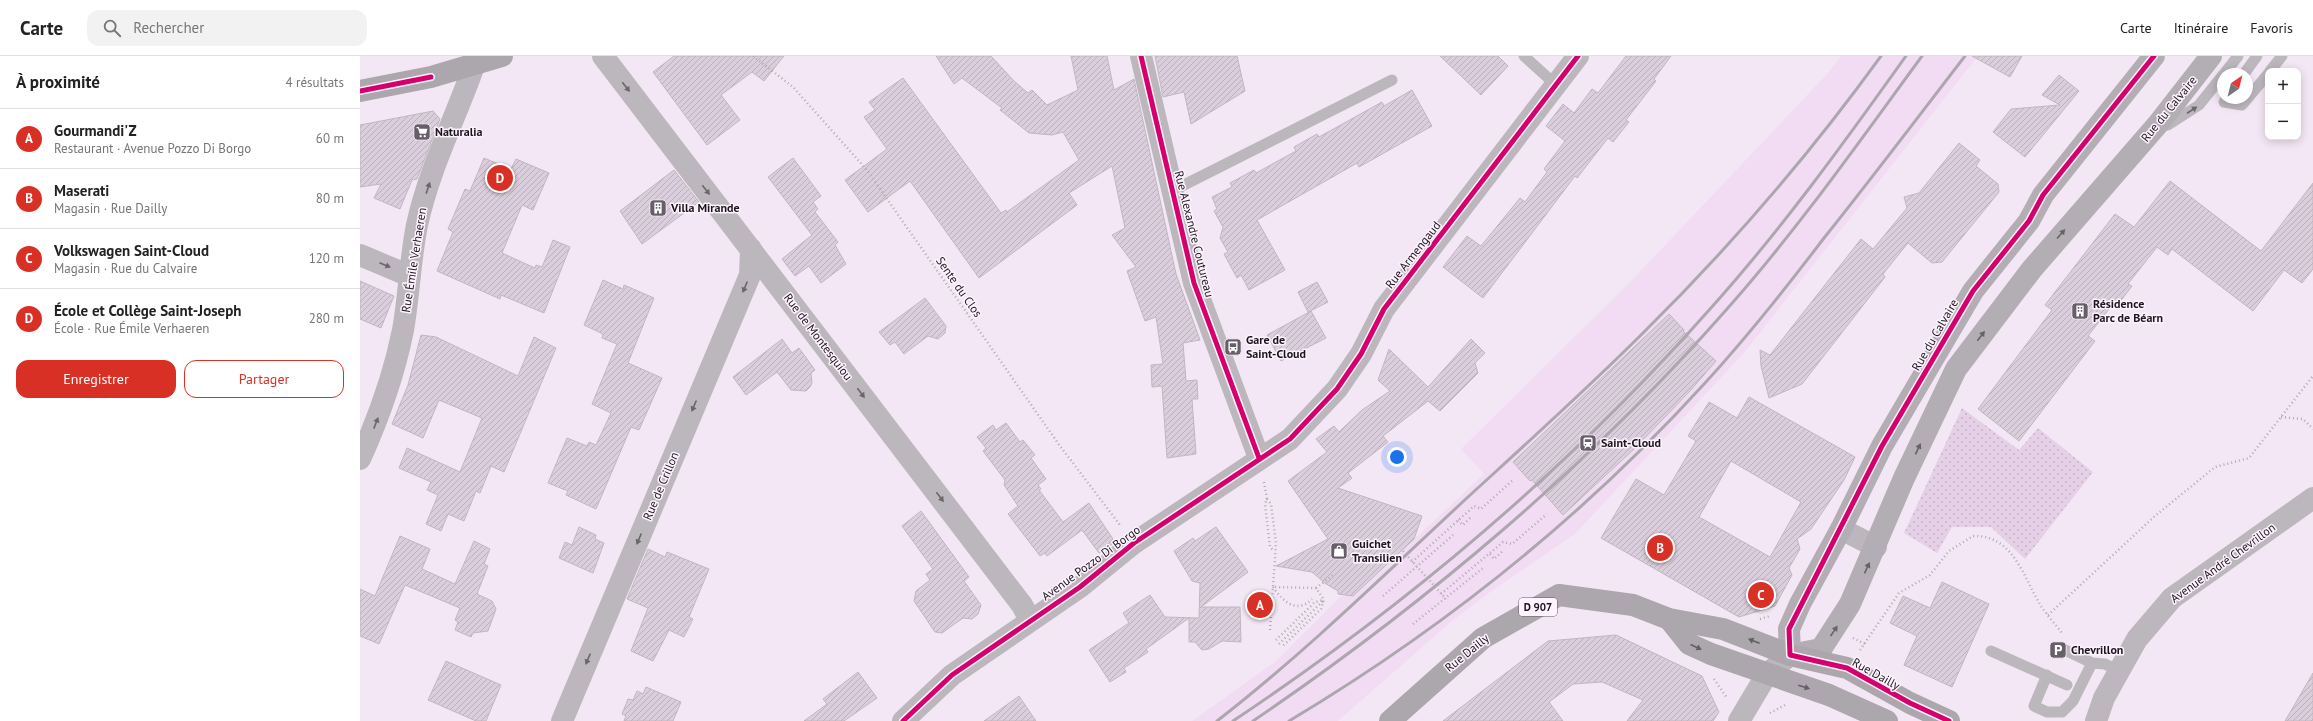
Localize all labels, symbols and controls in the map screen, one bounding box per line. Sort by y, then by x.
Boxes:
search box [87,10,367,46]
text: Carte [20,16,63,40]
icon: search [101,17,123,39]
text: Rechercher [133,18,204,37]
text: Carte [2120,19,2152,37]
text: Itinéraire [2174,19,2228,37]
text: Favoris [2250,19,2293,37]
north arrow [2217,68,2253,104]
map controls [2265,68,2301,140]
button: + [2265,68,2301,104]
text: À proximité [16,71,100,93]
street label: Rue du Calvaire [2138,73,2200,145]
text: 4 résultats [285,74,344,91]
one-way arrow [622,81,631,92]
button: − [2265,104,2301,140]
one-way arrow [2187,106,2198,113]
text: Gourmandi'Z [54,121,137,140]
supermarket icon: Naturalia [412,122,432,142]
place label: Naturalia [435,124,482,139]
text: A [25,130,33,147]
text: 60 m [316,130,344,147]
text: Restaurant · Avenue Pozzo Di Borgo [54,140,251,157]
pin: D [487,163,513,193]
street label: Rue Alexandre Coutureau [1172,169,1217,299]
text: Maserati [54,181,109,200]
one-way arrow [425,181,431,193]
one-way arrow [702,184,710,195]
text: B [25,190,33,207]
text: 80 m [316,190,344,207]
building icon: Villa Mirande [648,198,668,218]
text: Magasin · Rue Dailly [54,200,167,217]
place label: Villa Mirande [670,200,740,215]
street label: Rue Émile Verhaeren [398,206,429,314]
street label: Rue Armengaud [1382,218,1444,291]
one-way arrow [2057,228,2066,239]
text: Volkswagen Saint-Cloud [54,241,209,260]
text: C [25,250,33,267]
text: 120 m [309,250,344,267]
street label: Sente du Clos [933,254,986,320]
text: Magasin · Rue du Calvaire [54,260,197,277]
one-way arrow [379,263,391,269]
one-way arrow [742,281,748,292]
street label: Rue de Montesquiou [781,290,856,383]
street label: Rue du Calvaire [1908,296,1961,373]
place label: Résidence Parc de Béarn [2093,296,2163,325]
text: École et Collège Saint-Joseph [54,301,241,320]
building icon: Résidence Parc de Béarn [2070,301,2090,321]
text: D [25,310,33,327]
text: 280 m [309,310,344,327]
text: École · Rue Émile Verhaeren [54,320,209,337]
one-way arrow [1977,330,1985,341]
place label: Gare de Saint-Cloud [1246,332,1306,361]
bus stop icon: Gare de Saint-Cloud [1223,337,1243,357]
button: Enregistrer [16,360,176,398]
button: Partager [184,360,344,398]
one-way arrow [857,388,865,399]
one-way arrow [691,401,697,413]
one-way arrow [373,417,379,429]
station icon: Saint-Cloud [1578,433,1598,453]
place label: Saint-Cloud [1601,435,1661,450]
one-way arrow [1915,443,1921,454]
your location [1387,447,1407,467]
street label: Rue de Crillon [639,450,682,522]
one-way arrow [935,492,943,502]
street label: Avenue André Chevrillon [2167,519,2278,606]
street label: Avenue Pozzo Di Borgo [1039,522,1143,603]
pin: B [1647,533,1673,563]
one-way arrow [635,534,641,546]
place label: Guichet Transilien [1352,536,1402,565]
shop icon: Guichet Transilien [1329,541,1349,561]
one-way arrow [1864,563,1870,574]
pin: C [1748,580,1774,610]
pin: A [1247,590,1273,620]
road number: D 907 [1519,598,1557,616]
one-way arrow [1830,626,1838,637]
street label: Rue Dailly [1442,630,1492,675]
one-way arrow [1747,637,1759,643]
parking icon: Chevrillon [2048,640,2068,660]
place label: Chevrillon [2071,642,2123,657]
one-way arrow [1690,644,1701,650]
one-way arrow [585,653,592,665]
street label: Rue Dailly [1850,654,1903,693]
one-way arrow [1799,684,1811,690]

